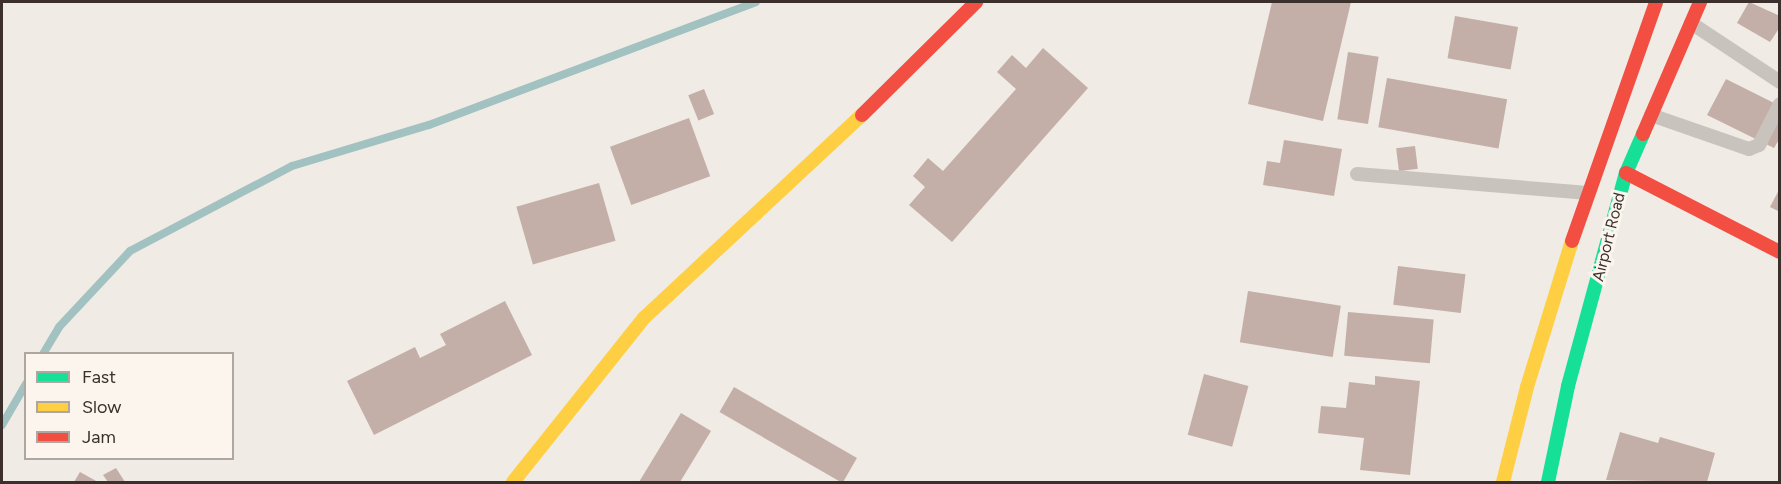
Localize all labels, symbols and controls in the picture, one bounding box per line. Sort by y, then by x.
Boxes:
street label: Airport Road [1589,191,1629,283]
legend [24,352,234,460]
text: Fast [82,366,116,388]
text: Slow [82,396,121,418]
text: Jam [82,426,116,448]

